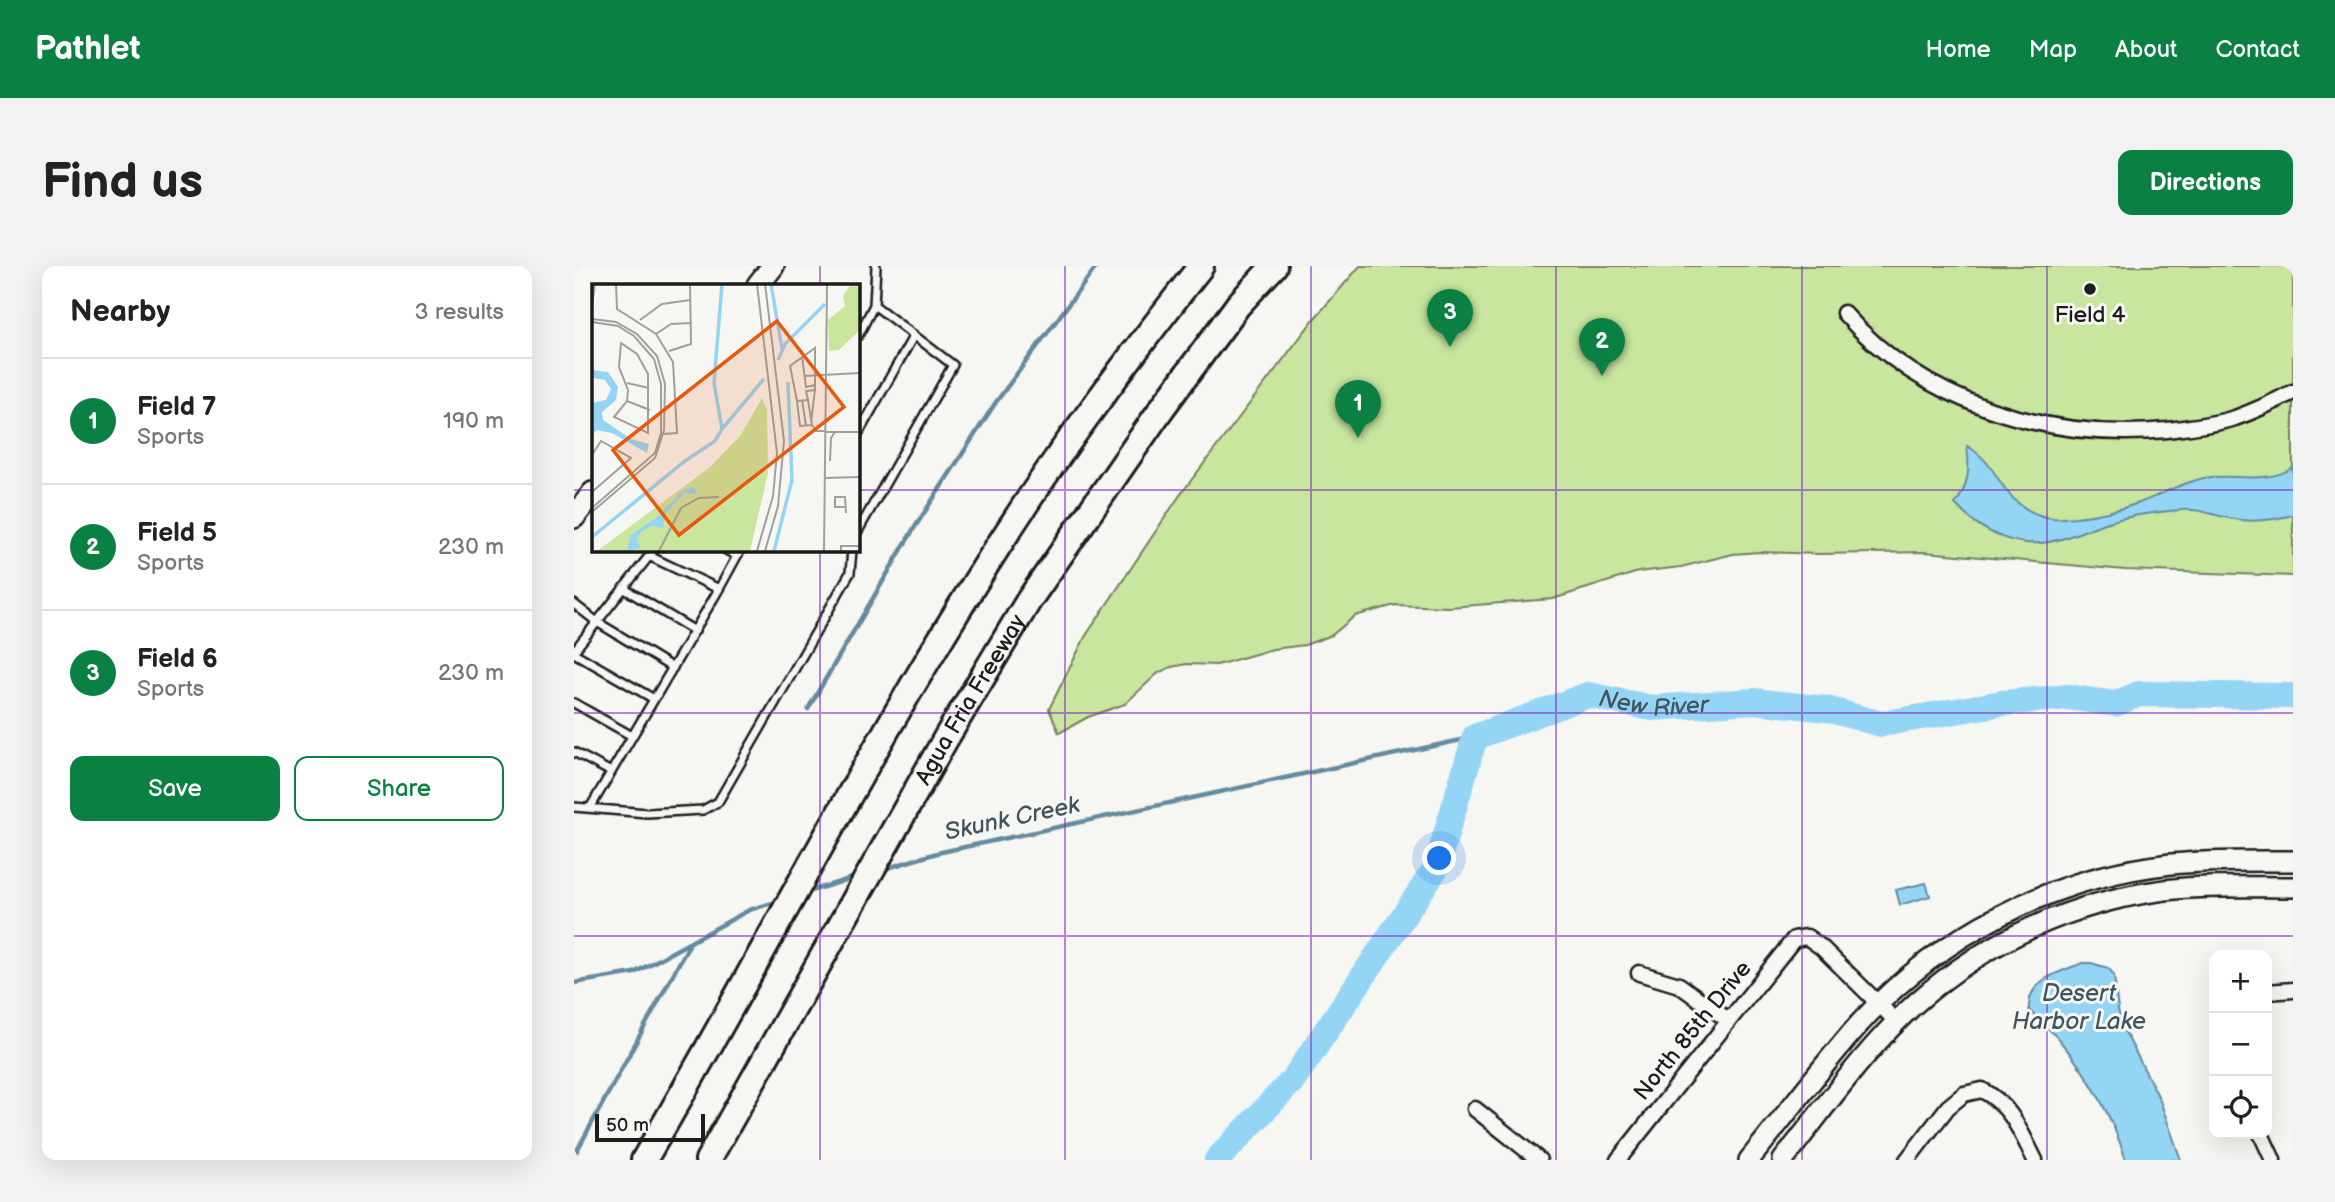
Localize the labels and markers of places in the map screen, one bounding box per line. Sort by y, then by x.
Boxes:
marker: Field 4 [2082,281,2098,297]
pin: 3 [1427,289,1473,347]
place label: Field 4 [2054,301,2126,329]
pin: 2 [1579,318,1625,376]
pin: 1 [1335,380,1381,438]

